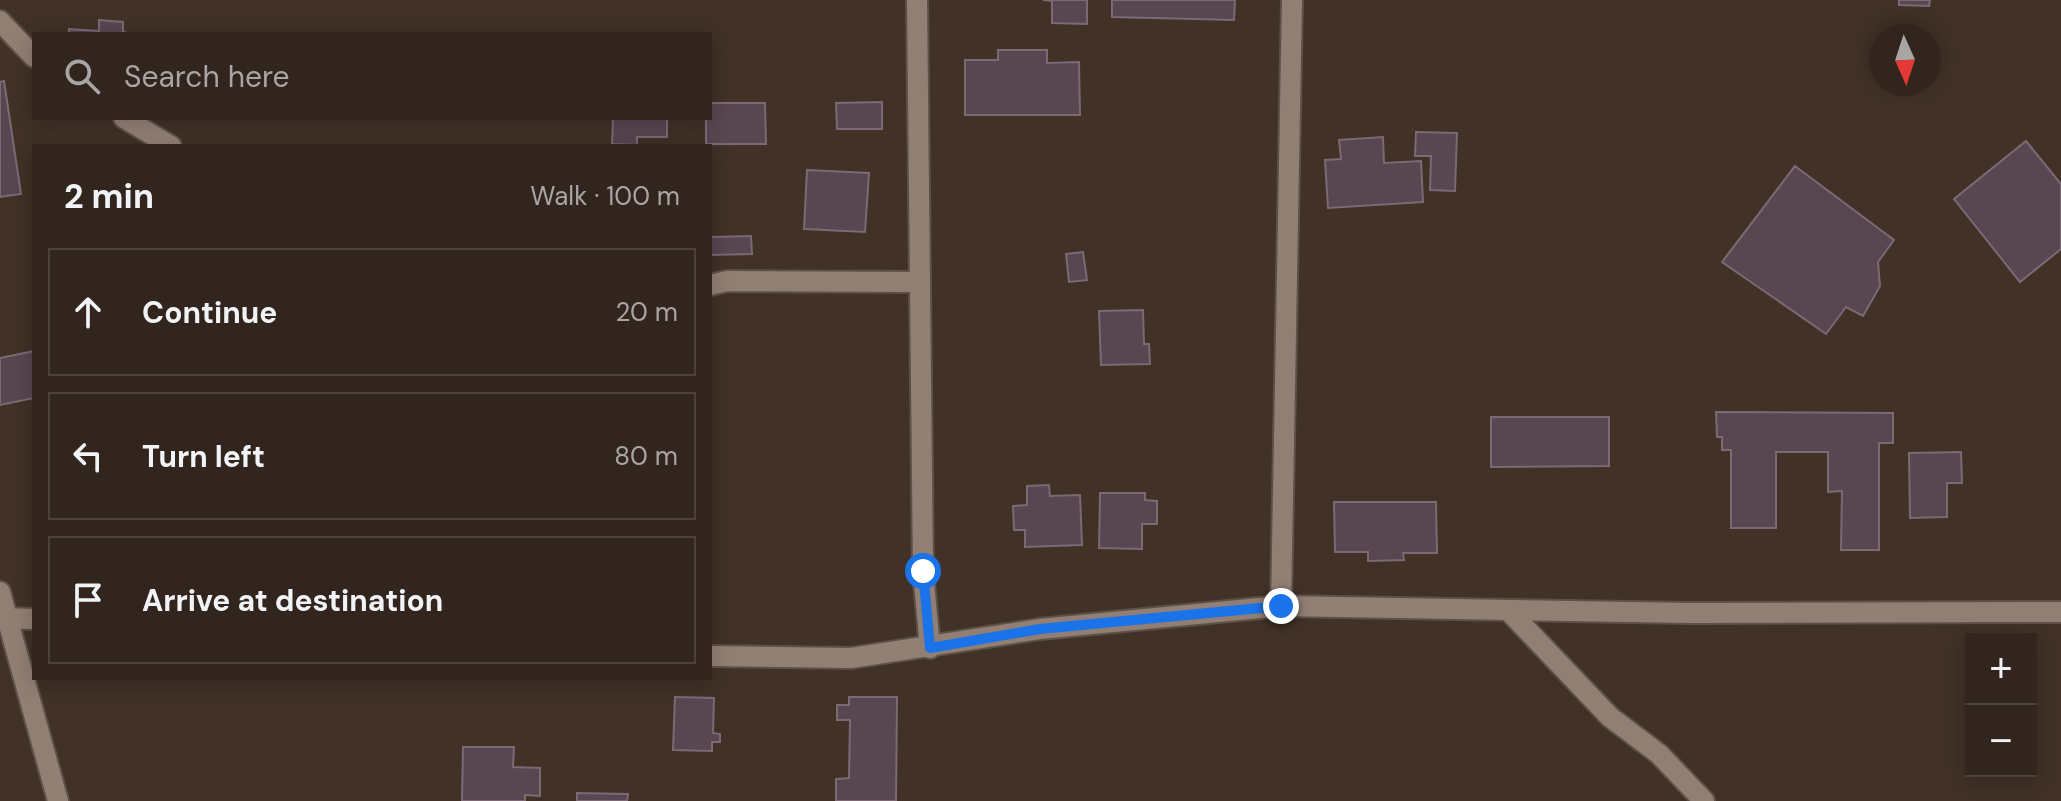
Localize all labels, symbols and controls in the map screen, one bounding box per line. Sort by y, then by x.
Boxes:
north arrow [1869,24,1941,96]
search box [32,32,712,120]
icon: search [60,54,104,98]
text: Search here [124,57,290,96]
text: 2 min [64,174,154,219]
text: Walk · 100 m [530,179,680,213]
icon: ahead [66,290,110,334]
text: Continue [142,293,277,332]
text: 20 m [615,295,678,329]
icon: left [66,434,110,478]
text: Turn left [142,437,265,476]
text: 80 m [614,439,678,473]
route start [905,553,941,589]
icon: arrive [66,578,110,622]
text: Arrive at destination [142,581,443,620]
route end [1263,588,1299,624]
map controls [1965,633,2037,777]
button: + [1965,633,2037,705]
button: − [1965,705,2037,777]

